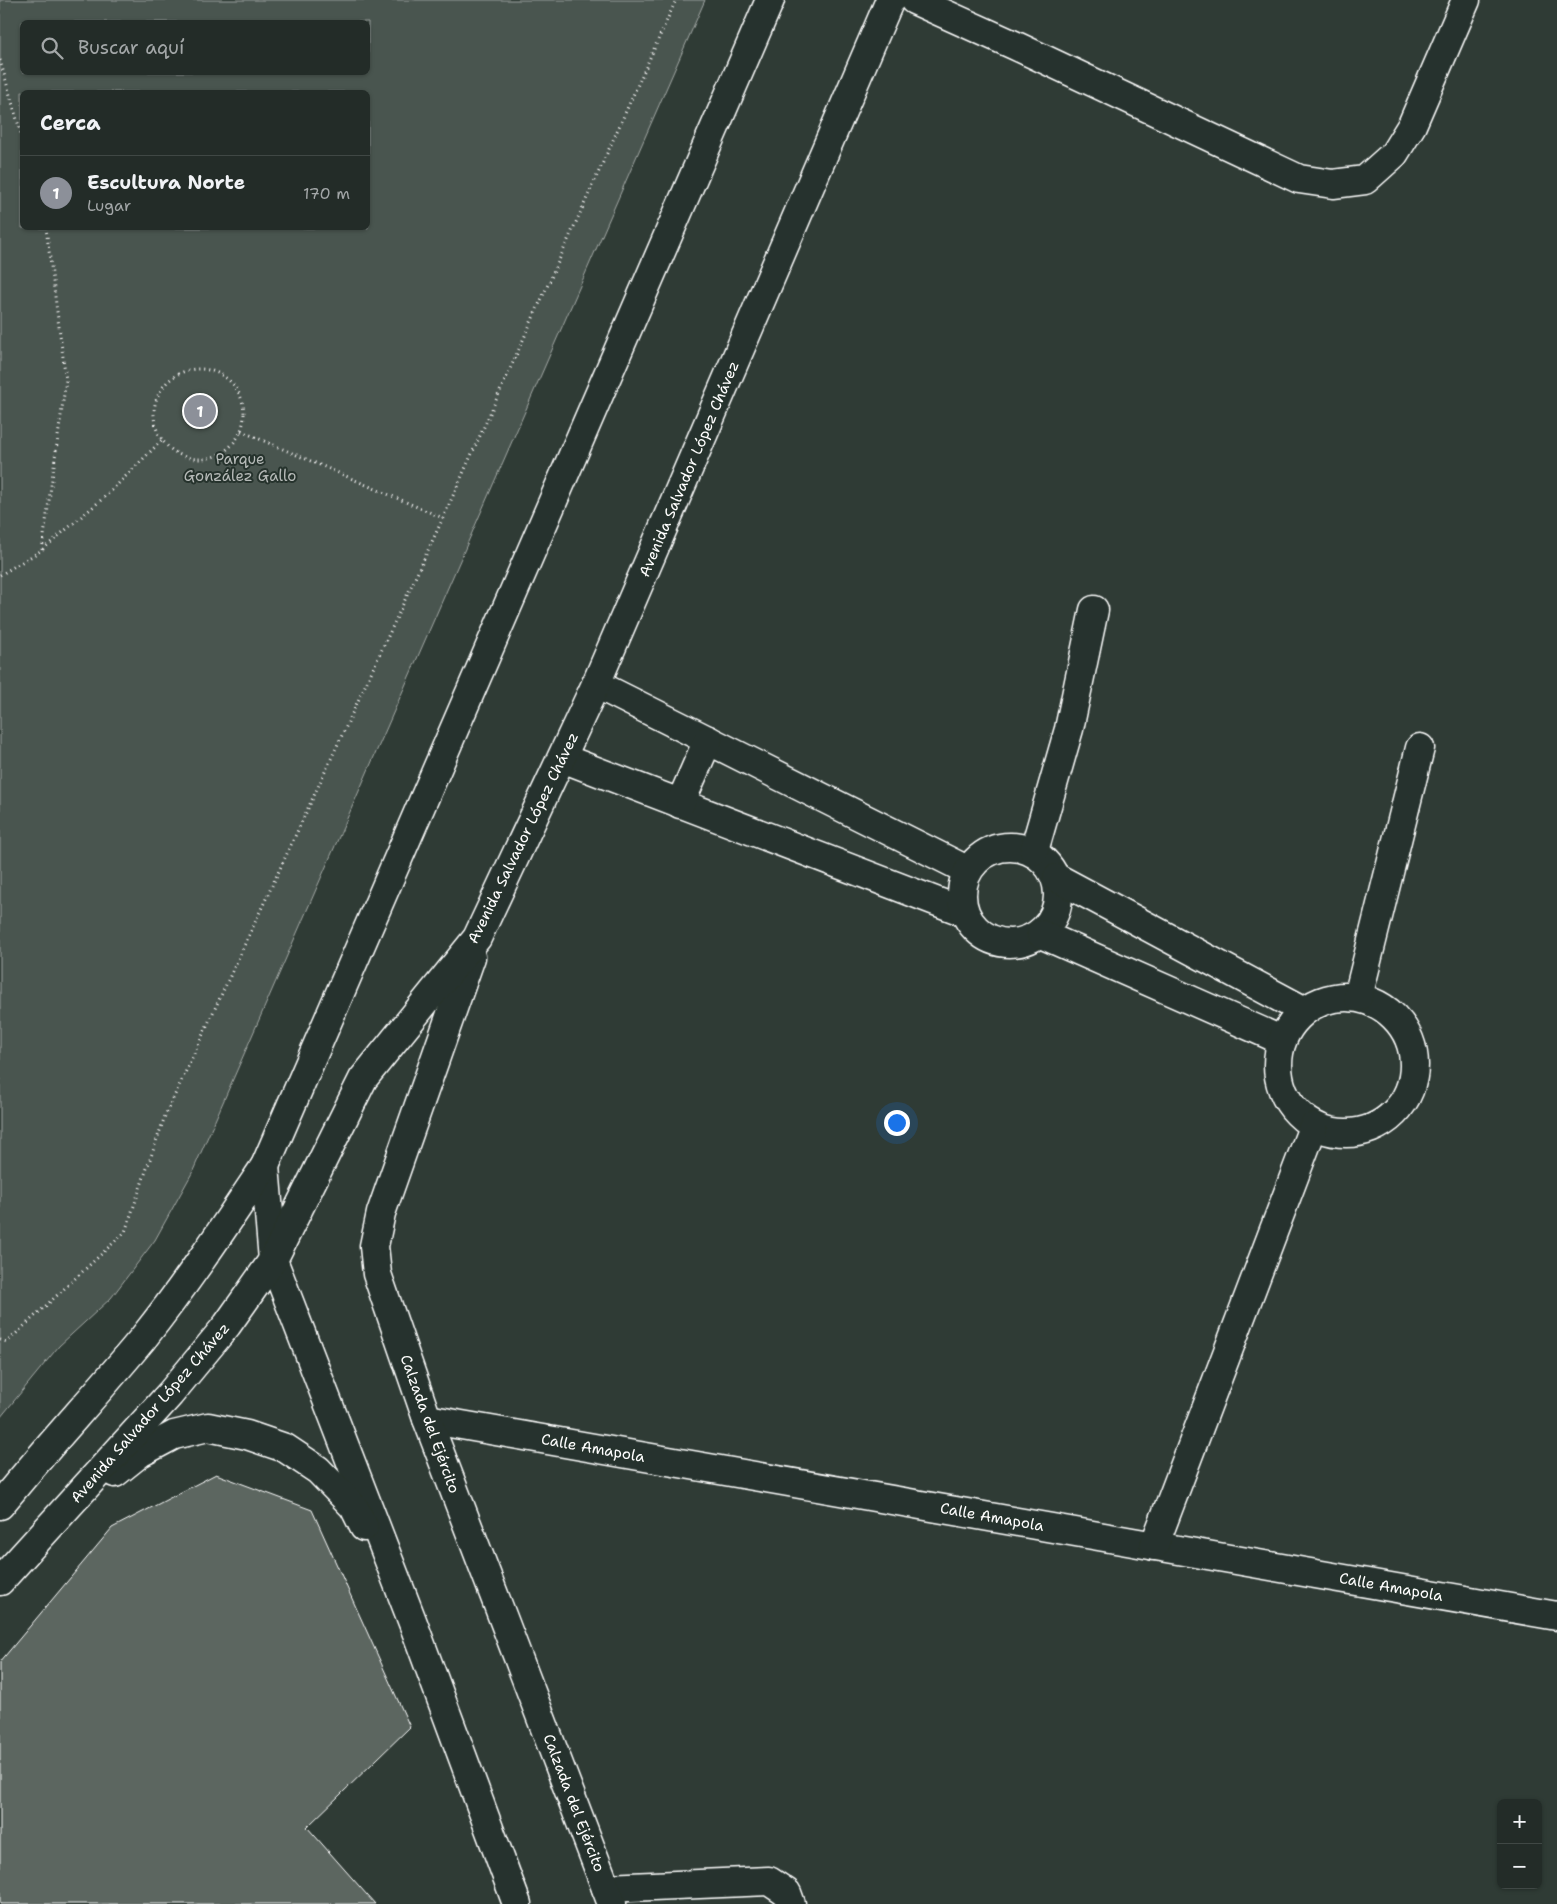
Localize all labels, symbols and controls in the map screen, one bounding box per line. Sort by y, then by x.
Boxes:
search box [20,20,370,75]
icon: search [38,34,66,62]
text: Buscar aquí [78,35,184,60]
text: Cerca [40,109,101,137]
text: Escultura Norte [87,170,245,195]
text: 1 [52,183,60,204]
text: 170 m [303,183,350,204]
text: Lugar [87,195,131,216]
street label: Avenida Salvador López Chávez [634,358,744,580]
pin: 1 [184,392,216,430]
park label: Parque González Gallo [184,449,296,486]
street label: Avenida Salvador López Chávez [463,729,583,947]
your location [884,1110,910,1136]
street label: Avenida Salvador López Chávez [66,1319,234,1507]
street label: Calzada del Ejército [396,1352,464,1496]
street label: Calle Amapola [540,1429,647,1467]
street label: Calle Amapola [939,1498,1046,1536]
street label: Calle Amapola [1338,1568,1445,1606]
street label: Calzada del Ejército [538,1731,610,1875]
map controls [1497,1799,1542,1889]
button: + [1497,1799,1542,1844]
button: − [1497,1844,1542,1889]

